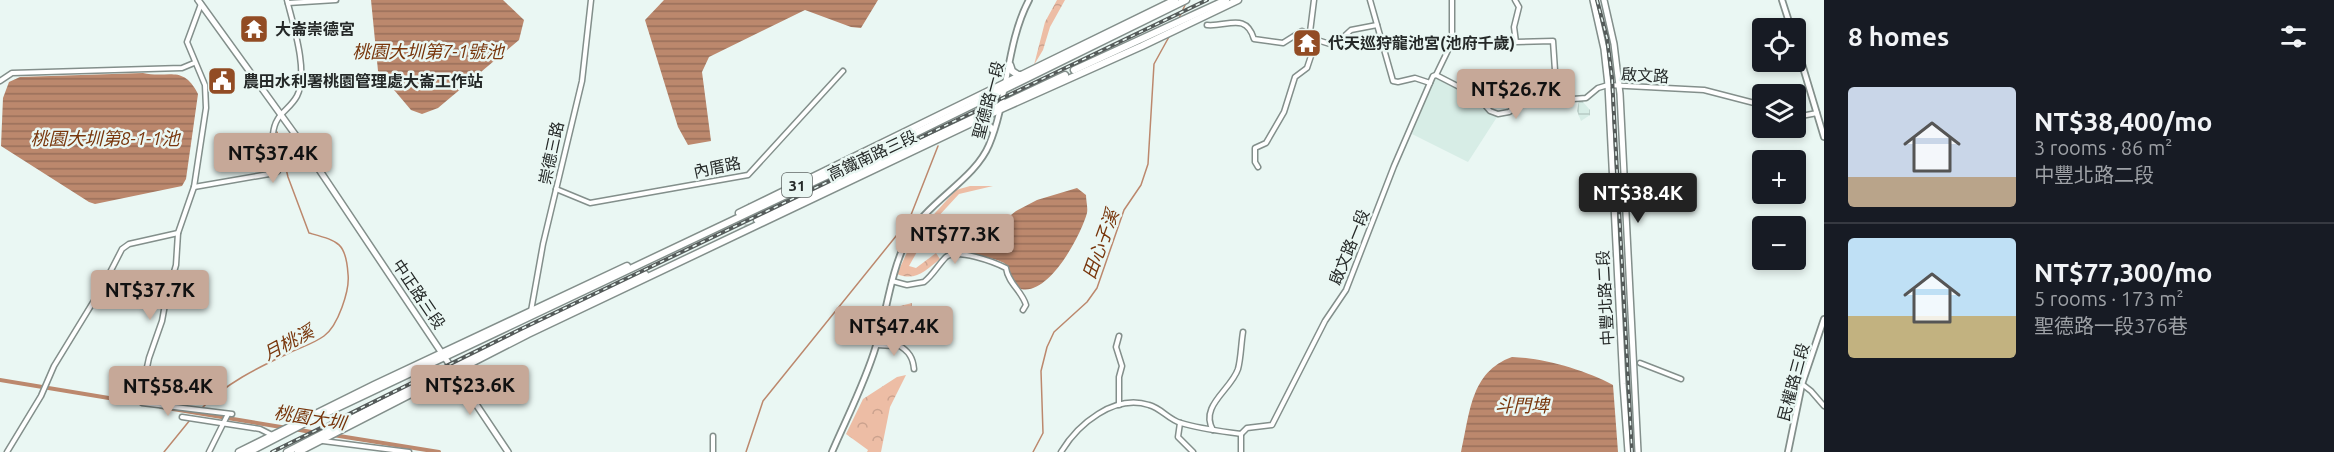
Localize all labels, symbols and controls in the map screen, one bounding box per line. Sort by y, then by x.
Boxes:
temple icon: 大崙崇德宮 [238,13,270,45]
map controls [1752,18,1806,270]
button: locate [1752,18,1806,72]
place label: 大崙崇德宮 [275,20,355,38]
icon: filters [2277,20,2310,53]
text: 8 homes [1848,22,1949,51]
temple icon: 代天巡狩龍池宮(池府千歲) [1291,27,1323,59]
place label: 代天巡狩龍池宮(池府千歲) [1328,34,1515,53]
water label: 桃園大圳第7-1號池 [352,41,506,61]
street label: 聖德路一段 [969,59,1007,141]
public building icon: 農田水利署桃園管理處大崙工作站 [206,65,238,97]
street label: 啟文路 [1621,65,1669,85]
pin: NT$26.7K [1454,69,1578,120]
place label: 農田水利署桃園管理處大崙工作站 [243,72,483,90]
text: NT$26.7K [1471,77,1561,100]
button: layers [1752,84,1806,138]
text: NT$38,400/mo [2034,107,2212,136]
icon: home [1896,111,1968,183]
street label: 崇德三路 [536,120,566,186]
street label: 高鐵南路三段 [825,127,919,183]
water label: 桃園大圳第8-1-1池 [30,128,182,148]
pin: NT$37.4K [211,133,335,184]
text: 3 rooms · 86 m² [2034,136,2172,159]
text: NT$37.4K [228,141,318,164]
button: + [1752,150,1806,204]
street label: 內厝路 [692,153,742,181]
text: 中豐北路二段 [2034,163,2154,186]
road number: 31 [782,173,812,197]
pin: NT$38.4K [1576,173,1700,224]
text: NT$38.4K [1593,181,1683,204]
water label: 田心子溪 [1078,204,1123,281]
street label: 啟文路一段 [1326,207,1372,287]
pin: NT$77.3K [893,214,1017,265]
button: − [1752,216,1806,270]
text: NT$77.3K [910,222,1000,245]
street label: 中豐北路二段 [1593,250,1617,346]
street label: 中正路三段 [389,256,449,332]
text: NT$77,300/mo [2034,258,2212,287]
icon: home [1896,262,1968,334]
pin: NT$37.7K [88,270,212,321]
text: NT$37.7K [105,278,195,301]
text: 5 rooms · 173 m² [2034,287,2184,310]
pin: NT$47.4K [832,306,956,357]
text: NT$47.4K [849,314,939,337]
text: 聖德路一段376巷 [2034,314,2188,337]
water label: 月桃溪 [259,319,319,364]
street label: 民權路三段 [1774,341,1812,423]
pin: NT$23.6K [408,365,532,416]
pin: NT$58.4K [106,366,230,417]
text: NT$23.6K [425,373,515,396]
text: NT$58.4K [123,374,213,397]
water label: 斗門埤 [1495,395,1551,415]
water label: 桃園大圳 [273,401,350,433]

